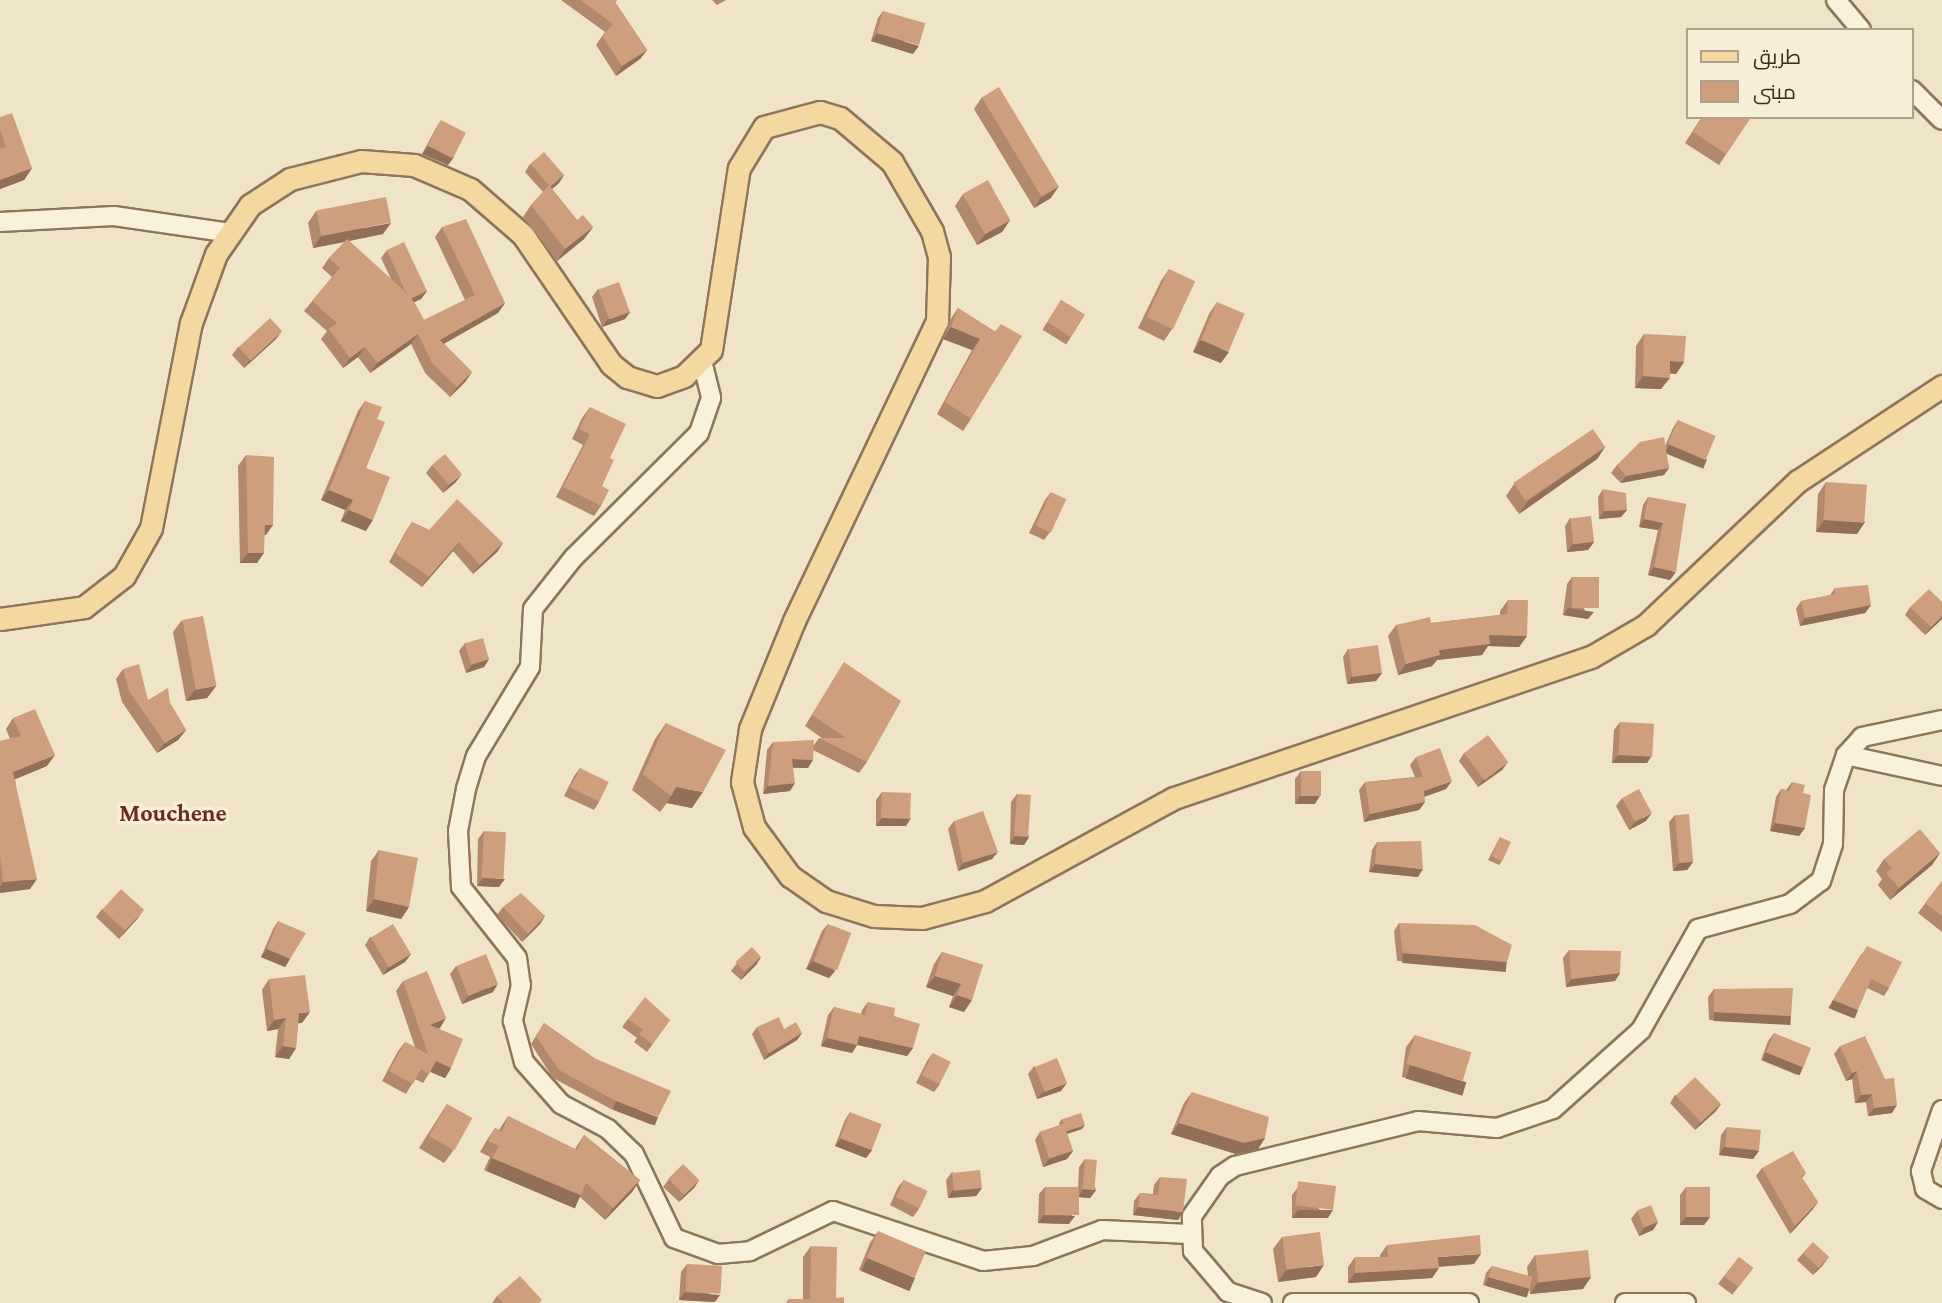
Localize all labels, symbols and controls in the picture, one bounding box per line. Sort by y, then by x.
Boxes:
legend [1686,28,1914,119]
text: طريق [1753,45,1801,69]
text: مبنى [1753,80,1796,104]
district label: Mouchene [119,799,227,827]

